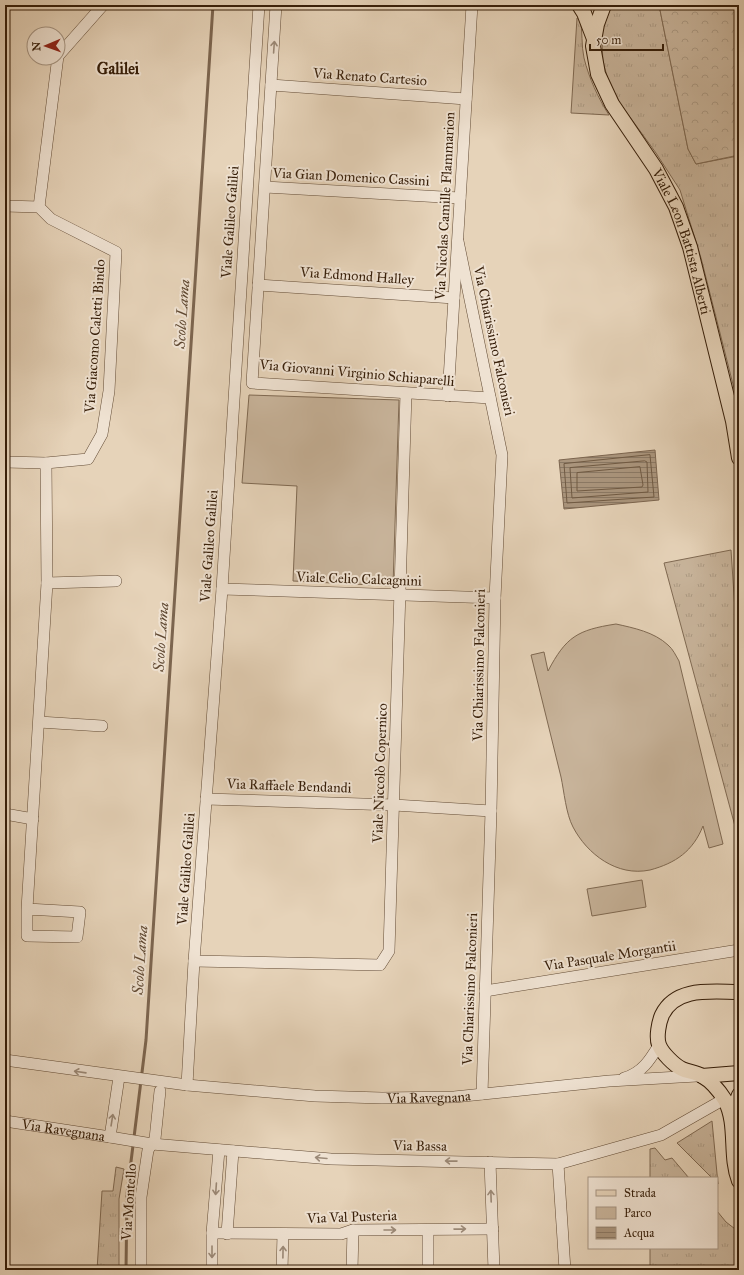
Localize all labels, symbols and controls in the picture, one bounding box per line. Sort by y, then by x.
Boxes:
north arrow [26,26,66,66]
scale bar [590,26,663,52]
text: 50 m [596,33,621,47]
text: N [30,41,43,51]
one-way arrow [270,41,277,54]
district label: Galilei [97,59,140,78]
street label: Via Renato Cartesio [311,64,428,89]
street label: Via Nicolas Camille Flammarion [432,111,458,302]
street label: Via Gian Domenico Cassini [271,164,430,190]
street label: Viale Leon Battista Alberti [648,164,715,316]
street label: Viale Galileo Galilei [218,165,242,280]
street label: Via Giacomo Caletti Bindo [81,259,109,414]
street label: Via Edmond Halley [299,263,415,288]
street label: Via Chiarissimo Falconieri [470,264,518,417]
water label: Scolo Lama [171,279,193,350]
street label: Via Giovanni Virginio Schiaparelli [258,356,455,390]
street label: Viale Galileo Galilei [197,489,221,604]
street label: Viale Celio Calcagnini [295,568,422,590]
street label: Via Chiarissimo Falconieri [469,588,489,742]
water label: Scolo Lama [150,602,172,673]
street label: Viale Niccolò Copernico [369,703,391,844]
street label: Via Raffaele Bendandi [225,775,352,797]
street label: Viale Galileo Galilei [174,812,198,927]
street label: Via Chiarissimo Falconieri [459,912,481,1066]
water label: Scolo Lama [129,925,151,996]
street label: Via Pasquale Morgantii [542,937,677,976]
one-way arrow [74,1068,87,1075]
street label: Via Ravegnana [386,1087,472,1106]
one-way arrow [108,1114,116,1127]
street label: Via Ravegnana [19,1115,106,1145]
street label: Via Bassa [392,1137,447,1155]
one-way arrow [315,1155,328,1162]
one-way arrow [445,1157,458,1165]
street label: Via Montello [118,1163,140,1242]
legend [588,1177,718,1249]
one-way arrow [212,1182,219,1195]
text: Strada [624,1186,657,1200]
one-way arrow [487,1190,495,1203]
text: Parco [624,1206,651,1220]
street label: Via Val Pusteria [306,1207,397,1227]
one-way arrow [453,1225,466,1233]
one-way arrow [383,1226,396,1234]
text: Acqua [623,1226,655,1241]
one-way arrow [208,1245,216,1258]
one-way arrow [279,1246,286,1259]

